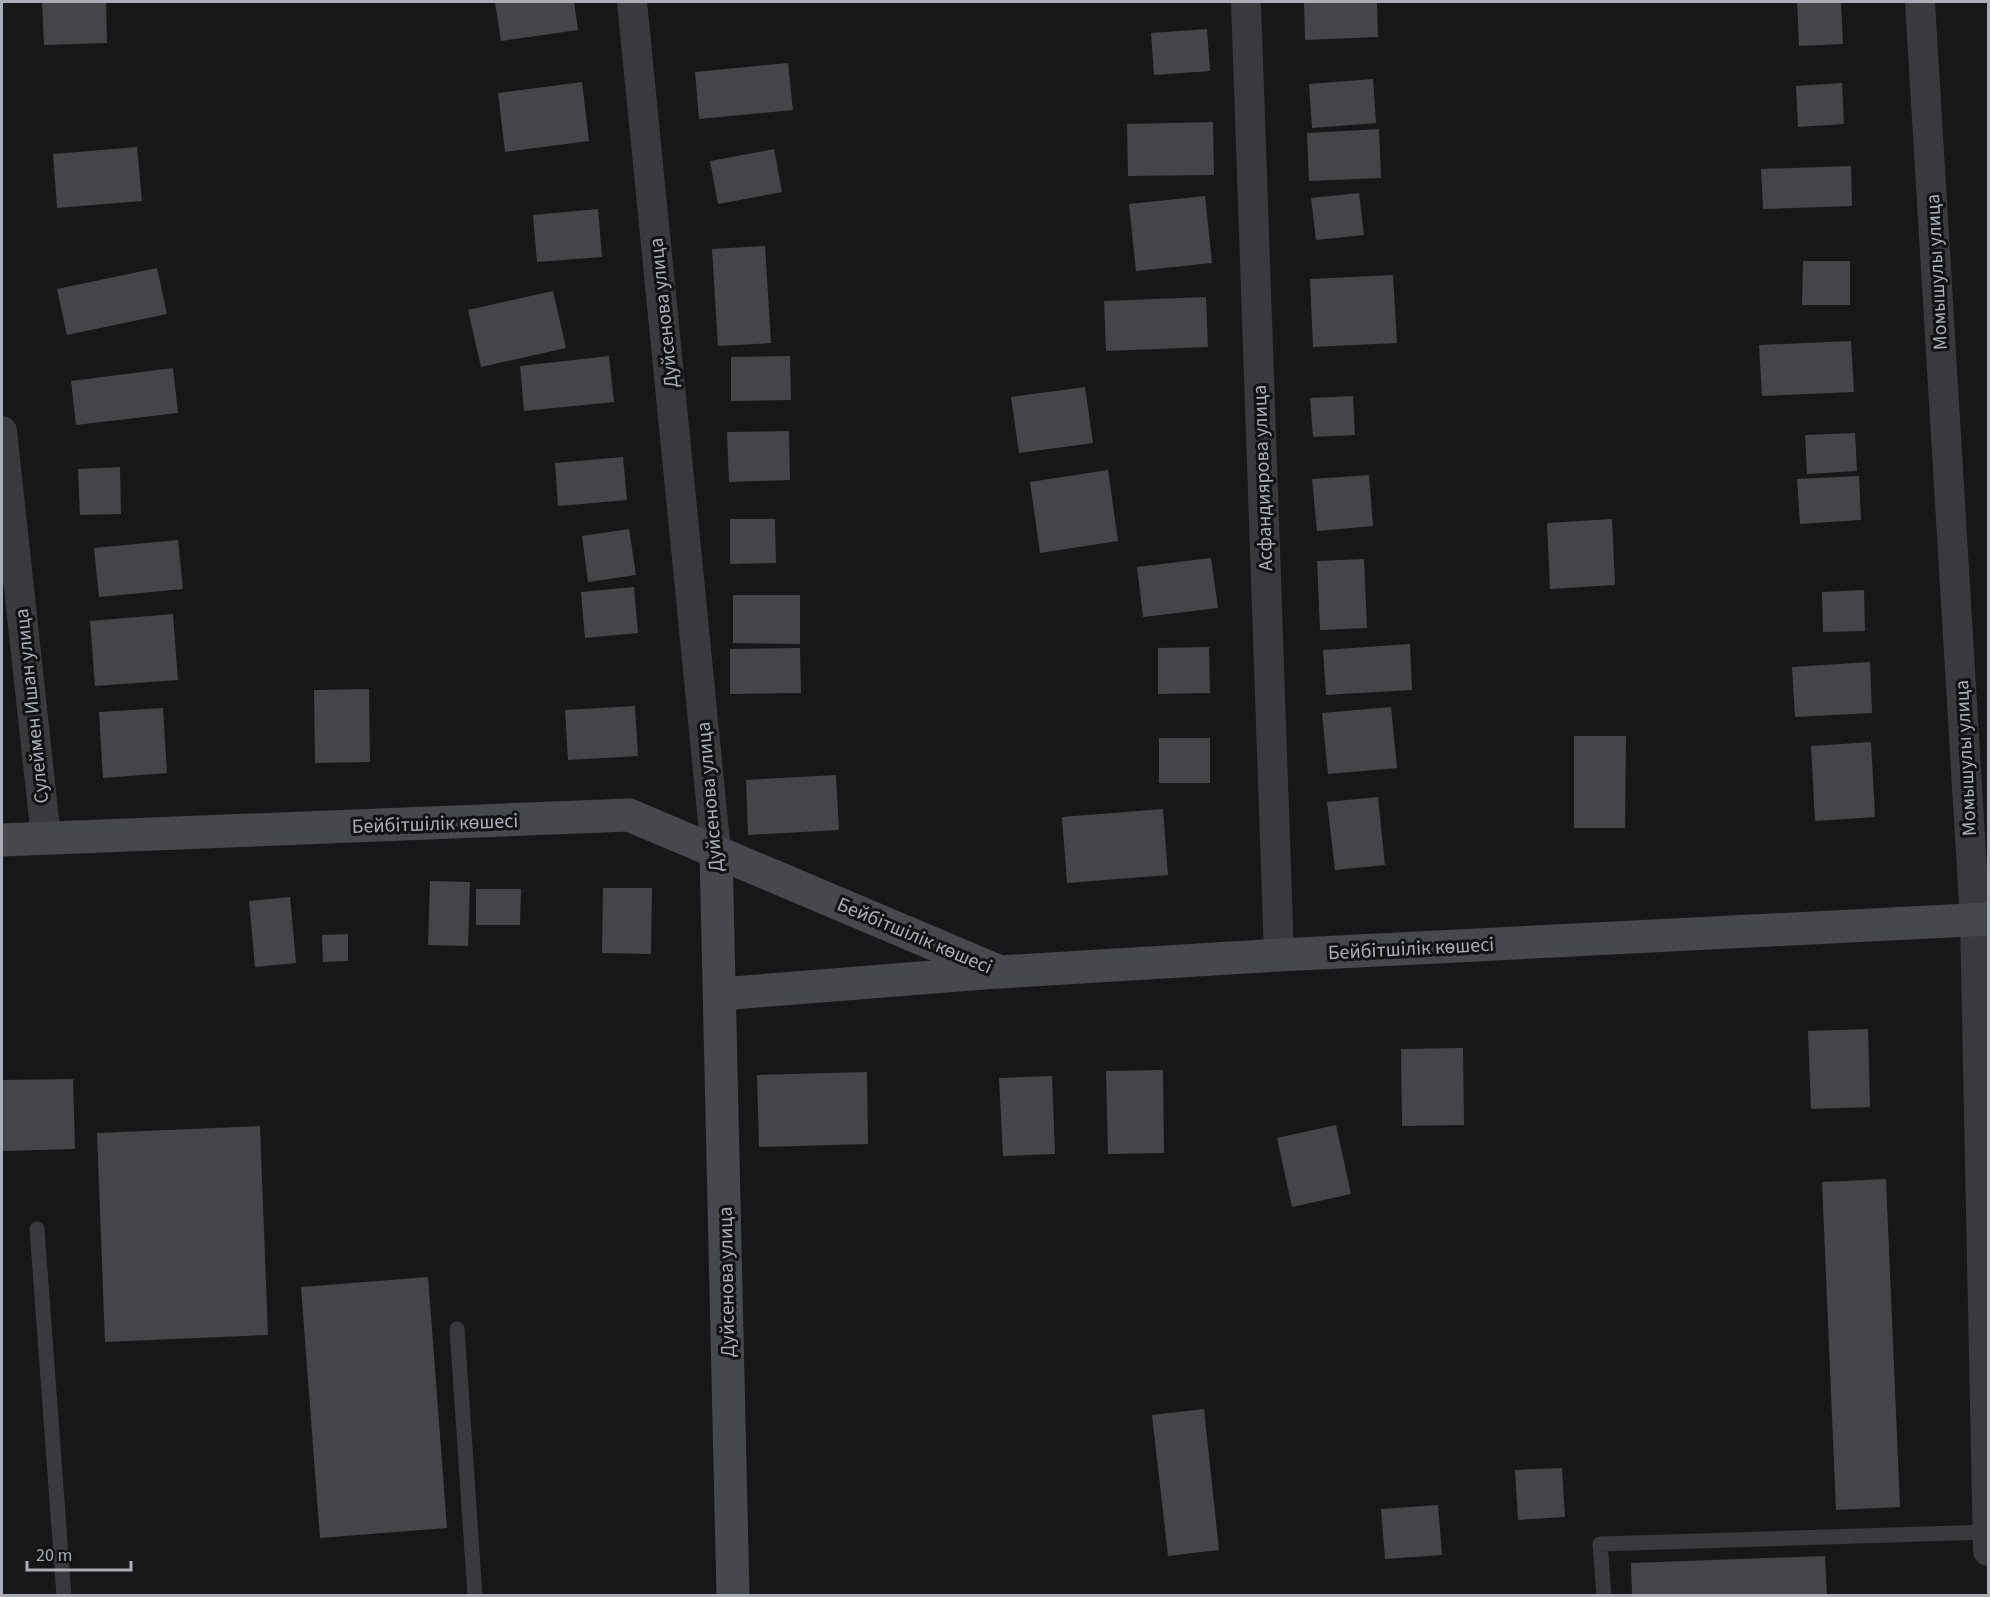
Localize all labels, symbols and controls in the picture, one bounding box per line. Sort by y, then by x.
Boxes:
street label: Момышулы улица [1919,193,1955,351]
street label: Дуйсенова улица [642,236,686,389]
street label: Асфандиярова улица [1246,384,1280,571]
street label: Сулеймен Ишан улица [8,607,56,805]
street label: Момышулы улица [1948,679,1984,837]
street label: Дуйсенова улица [689,721,731,873]
street label: Бейбітшілік көшесі [351,807,519,841]
street label: Бейбітшілік көшесі [833,891,997,981]
street label: Бейбітшілік көшесі [1327,931,1495,967]
street label: Дуйсенова улица [712,1206,742,1358]
scale bar [27,1534,130,1572]
text: 20 m [36,1543,72,1568]

